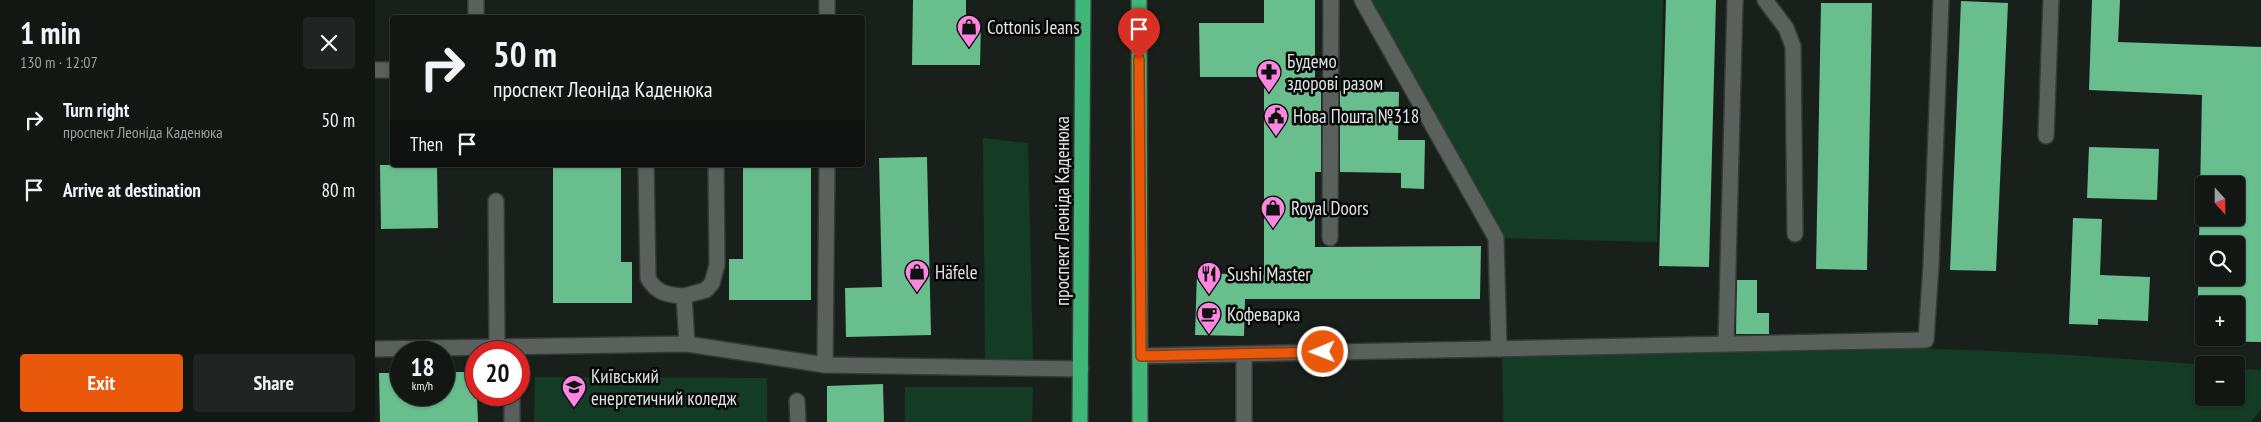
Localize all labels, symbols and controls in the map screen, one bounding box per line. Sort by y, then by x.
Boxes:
pin [1118,8,1160,59]
text: 1 min [20,13,81,52]
shop icon: Cottonis Jeans [956,14,982,48]
place label: Cottonis Jeans [987,15,1080,39]
icon: arrive [1125,15,1153,43]
button: close [303,17,355,69]
text: 50 m [493,31,557,77]
icon: right [410,35,475,100]
place label: Будемо здорові разом [1287,49,1383,95]
text: 130 m · 12:07 [20,52,98,72]
pharmacy icon: Будемо здорові разом [1256,59,1282,93]
text: проспект Леоніда Каденюка [493,75,713,103]
text: Turn right [63,98,129,122]
public building icon: Нова Пошта №318 [1263,103,1289,137]
place label: Нова Пошта №318 [1293,104,1419,128]
icon: right [20,106,48,134]
text: 50 m [322,108,355,132]
street label: проспект Леоніда Каденюка [1050,116,1074,306]
text: проспект Леоніда Каденюка [63,122,223,142]
icon: arrive [453,130,481,158]
text: Then [410,132,443,156]
icon: arrive [20,176,48,204]
north arrow [2195,176,2245,226]
map controls [2195,176,2245,406]
text: Arrive at destination [63,178,201,202]
text: 80 m [322,178,355,202]
shop icon: Royal Doors [1260,195,1286,229]
place label: Royal Doors [1291,196,1369,220]
button: search [2195,236,2245,286]
shop icon: Häfele [904,259,930,293]
place label: Häfele [935,260,978,284]
restaurant icon: Sushi Master [1196,261,1222,295]
place label: Sushi Master [1227,262,1311,286]
button: + [2195,296,2245,346]
cafe icon: Кофеварка [1196,301,1222,335]
place label: Кофеварка [1227,302,1300,326]
position arrow [1296,325,1348,377]
speed limit sign: 20 [465,341,530,406]
text: 18 [411,351,434,383]
button: Exit [20,354,183,412]
button: Share [193,354,355,412]
button: − [2195,356,2245,406]
place label: Київський енергетичний коледж [591,364,737,410]
school or university icon: Київський енергетичний коледж [561,374,587,408]
text: km/h [412,378,433,393]

